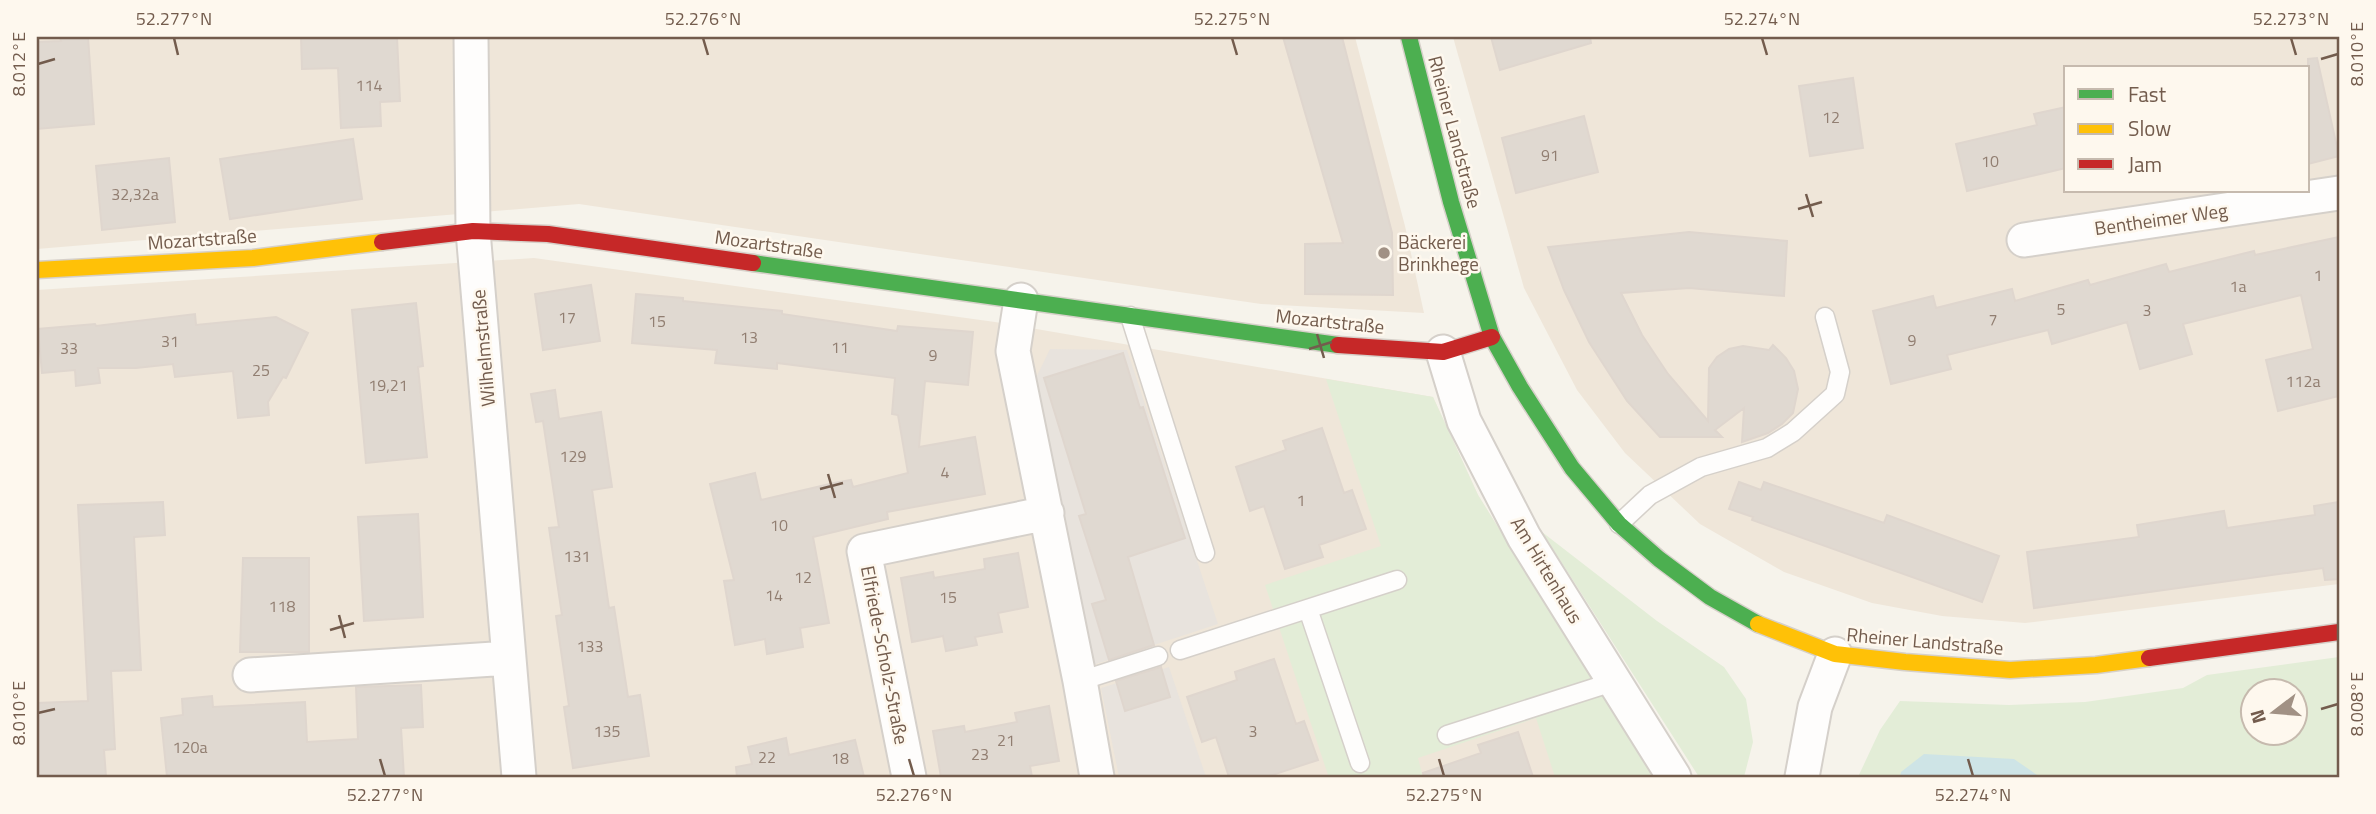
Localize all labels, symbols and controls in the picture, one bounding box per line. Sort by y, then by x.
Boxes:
text: 52.277°N [136,5,212,32]
text: 52.276°N [665,5,741,32]
text: 52.275°N [1194,5,1270,32]
text: 52.274°N [1724,5,1800,32]
text: 52.273°N [2253,5,2329,32]
text: 8.010°E [2343,22,2370,86]
text: 8.012°E [5,32,32,96]
street label: Rheiner Landstraße [1421,52,1490,212]
legend [2064,66,2310,192]
house number: 114 [356,73,382,97]
text: Fast [2128,78,2167,110]
house number: 12 [1822,105,1840,129]
text: Slow [2128,112,2171,144]
house number: 91 [1541,143,1559,167]
text: Jam [2128,148,2162,180]
house number: 10 [1981,149,1999,173]
house number: 32,32a [111,182,159,206]
street label: Bentheimer Weg [2093,195,2230,242]
street label: Mozartstraße [146,220,258,257]
street label: Mozartstraße [713,222,825,265]
place label: Bäckerei Brinkhege [1398,227,1479,278]
marker: Bäckerei Brinkhege [1376,245,1392,261]
house number: 1 [2314,263,2322,287]
house number: 1a [2230,274,2246,298]
street label: Wilhelmstraße [463,288,502,408]
house number: 5 [2057,297,2066,321]
house number: 3 [2143,298,2151,322]
street label: Mozartstraße [1274,300,1386,341]
house number: 17 [558,305,576,329]
house number: 7 [1989,307,1997,331]
house number: 15 [648,309,666,333]
house number: 13 [740,325,758,349]
house number: 9 [1908,328,1917,352]
house number: 31 [161,329,179,353]
house number: 11 [831,335,849,359]
house number: 33 [60,336,78,360]
house number: 9 [929,343,938,367]
house number: 25 [252,358,270,382]
house number: 112a [2286,369,2320,393]
house number: 19,21 [368,373,408,397]
house number: 129 [560,444,586,468]
house number: 4 [941,460,950,484]
house number: 1 [1297,488,1305,512]
street label: Am Hirtenhaus [1504,511,1591,629]
house number: 10 [770,513,788,537]
house number: 131 [564,544,590,568]
street label: Elfriede-Scholz-Straße [854,563,917,747]
house number: 12 [794,565,812,589]
house number: 14 [765,583,783,607]
house number: 15 [939,585,957,609]
house number: 118 [269,594,295,618]
street label: Rheiner Landstraße [1845,619,2005,662]
house number: 133 [577,634,603,658]
text: 8.008°E [2343,672,2370,736]
north arrow [2240,678,2310,748]
text: 8.010°E [5,681,32,745]
text: N [2241,706,2273,727]
house number: 135 [594,719,620,743]
house number: 3 [1249,719,1257,743]
house number: 21 [997,728,1015,752]
house number: 120a [173,735,207,759]
house number: 23 [971,742,989,766]
house number: 22 [758,745,776,769]
house number: 18 [831,746,849,770]
text: 52.277°N [347,781,423,808]
text: 52.276°N [876,781,952,808]
text: 52.275°N [1406,781,1482,808]
text: 52.274°N [1935,781,2011,808]

